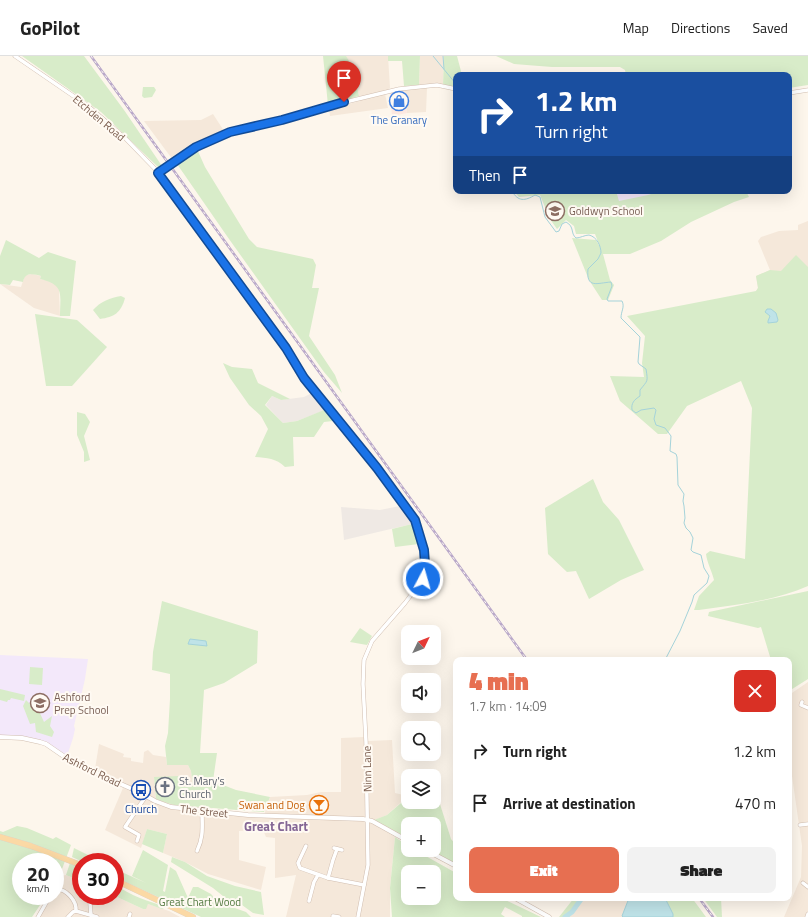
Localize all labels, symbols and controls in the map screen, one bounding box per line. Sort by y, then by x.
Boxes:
text: GoPilot [20,13,80,42]
text: Map [623,17,649,38]
text: Directions [671,17,730,38]
text: Saved [752,17,788,38]
pin [327,61,361,102]
icon: arrive [333,67,355,89]
text: 1.2 km [535,79,618,122]
icon: right [469,88,521,140]
shop icon: The Granary [388,90,410,112]
street label: Etchden Road [69,91,129,145]
place label: The Granary [371,112,428,128]
text: Turn right [535,118,608,145]
text: Then [469,164,501,187]
icon: arrive [509,164,531,186]
school or university icon: Goldwyn School [544,200,566,222]
place label: Goldwyn School [569,203,643,219]
position arrow [402,558,444,600]
north arrow [401,625,441,665]
map controls [401,625,441,905]
text: 4 min [469,663,529,699]
button: close [734,670,776,712]
button: sound [401,673,441,713]
place label: Ashford Prep School [54,689,109,718]
school or university icon: Ashford Prep School [29,692,51,714]
text: 1.7 km · 14:09 [469,696,547,716]
button: search [401,721,441,761]
icon: right [469,740,491,762]
text: Turn right [503,740,567,763]
text: 1.2 km [733,740,776,763]
street label: Ninn Lane [359,745,375,792]
street label: Ashford Road [60,749,124,791]
button: layers [401,769,441,809]
place label: St. Mary's Church [179,773,225,802]
church icon: St. Mary's Church [154,776,176,798]
bus stop icon: Church [130,779,152,801]
icon: arrive [469,792,491,814]
text: Arrive at destination [503,792,636,815]
text: 470 m [735,792,776,815]
bar icon: Swan and Dog [308,794,330,816]
place label: Swan and Dog [239,797,305,813]
place label: Church [125,801,157,817]
street label: The Street [179,801,229,821]
district label: Great Chart [244,816,308,836]
button: + [401,817,441,857]
button: Exit [469,847,619,893]
button: Share [627,847,776,893]
speed limit sign: 30 [72,853,124,905]
text: 20 [27,858,49,889]
button: − [401,865,441,905]
text: km/h [27,881,49,896]
park label: Great Chart Wood [159,894,241,910]

